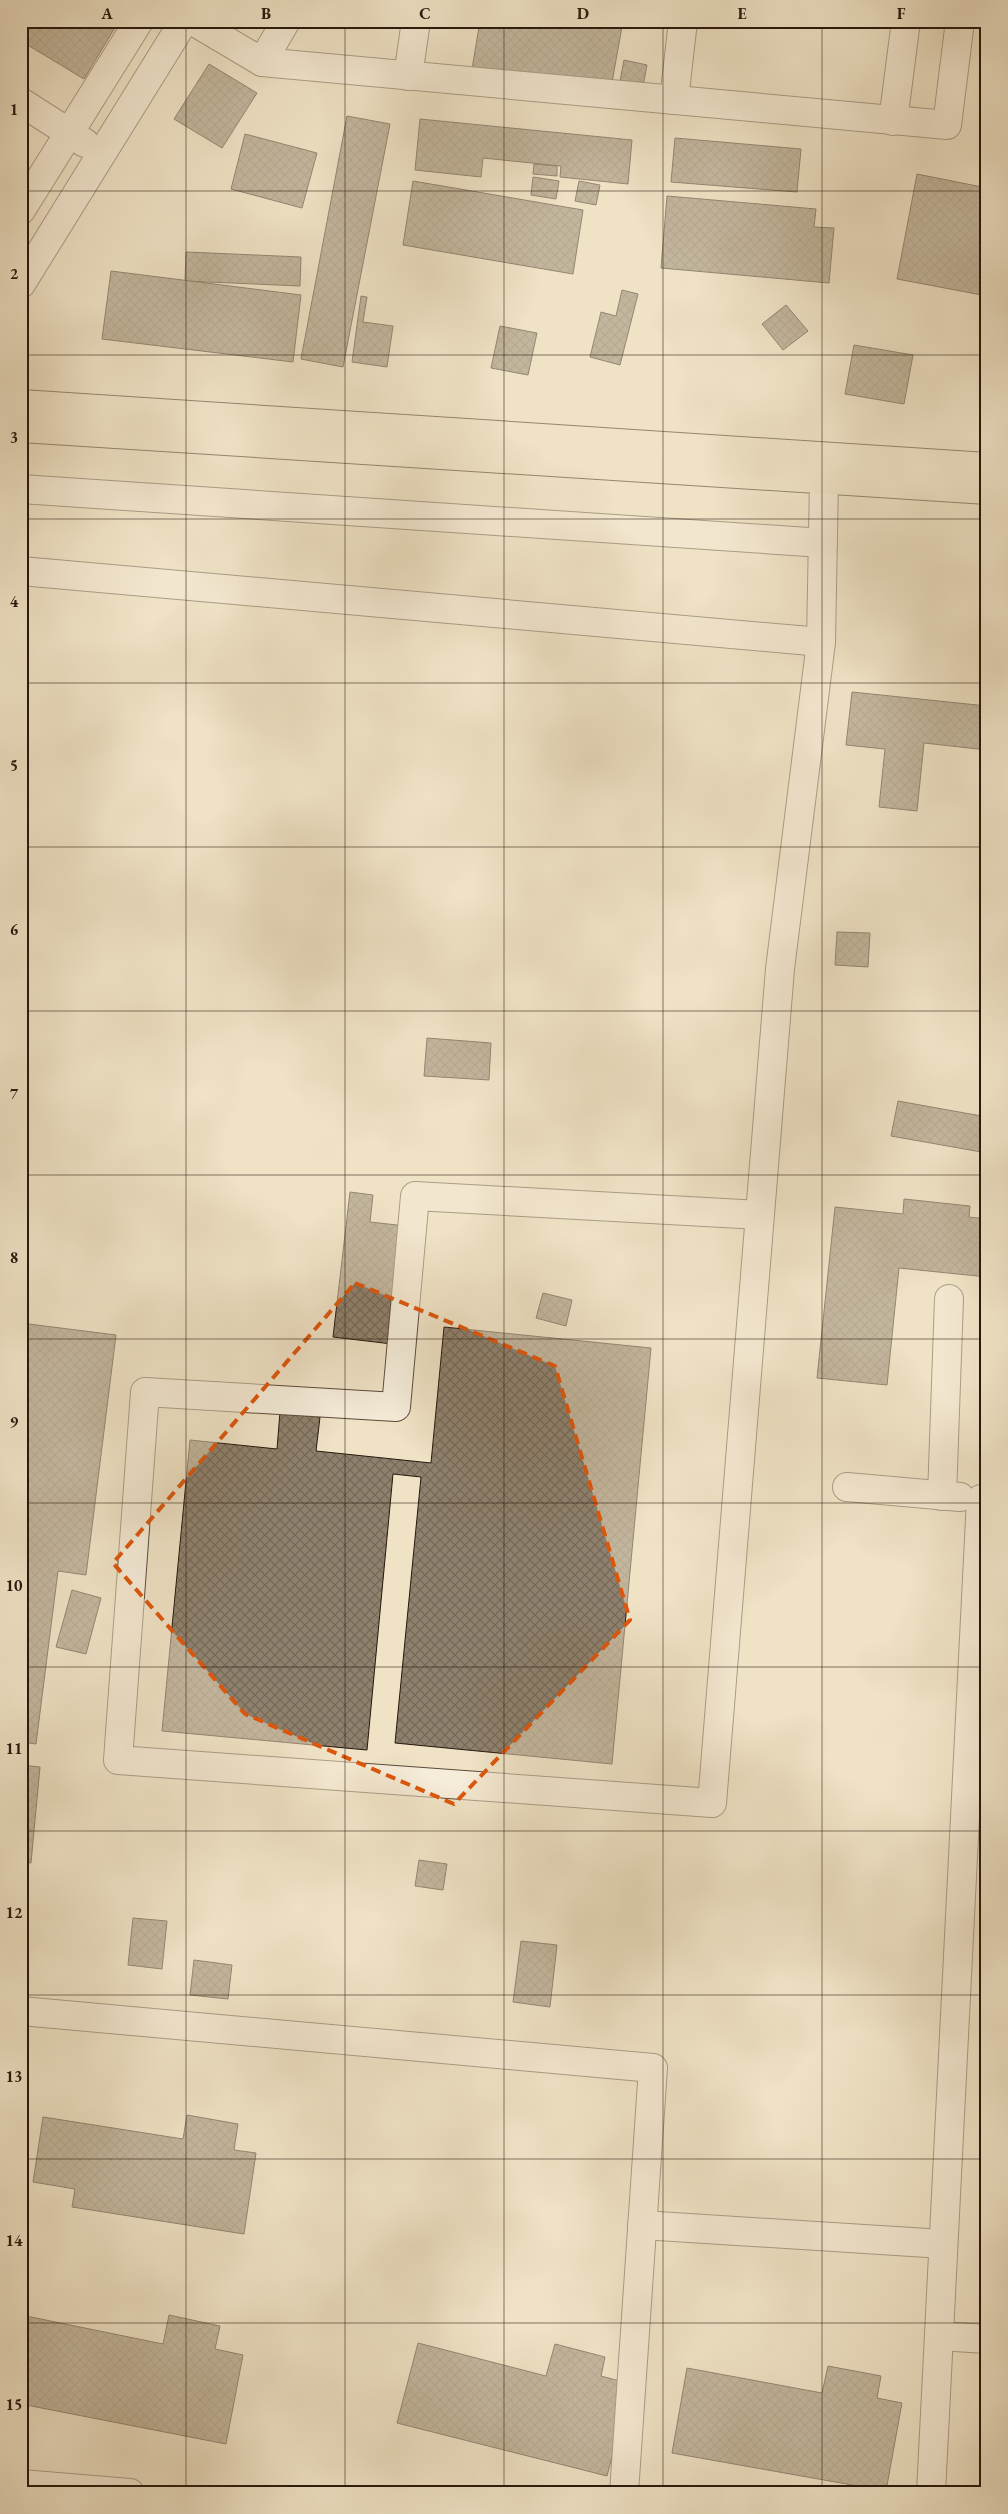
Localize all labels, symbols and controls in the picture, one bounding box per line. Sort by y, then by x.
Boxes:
text: A [100,3,113,24]
text: B [261,3,271,24]
text: C [419,3,431,24]
text: D [577,3,589,24]
text: E [737,3,747,24]
text: F [897,3,906,24]
text: 1 [10,99,18,120]
text: 2 [10,263,19,284]
text: 3 [10,427,18,448]
text: 4 [10,591,19,612]
text: 5 [10,755,18,776]
text: 6 [10,919,19,940]
text: 7 [10,1083,19,1104]
text: 8 [10,1247,18,1268]
text: 9 [10,1411,19,1432]
text: 10 [6,1575,23,1596]
text: 11 [6,1738,22,1759]
text: 12 [6,1902,23,1923]
text: 13 [6,2066,22,2087]
text: 14 [6,2230,23,2251]
text: 15 [6,2394,22,2415]

